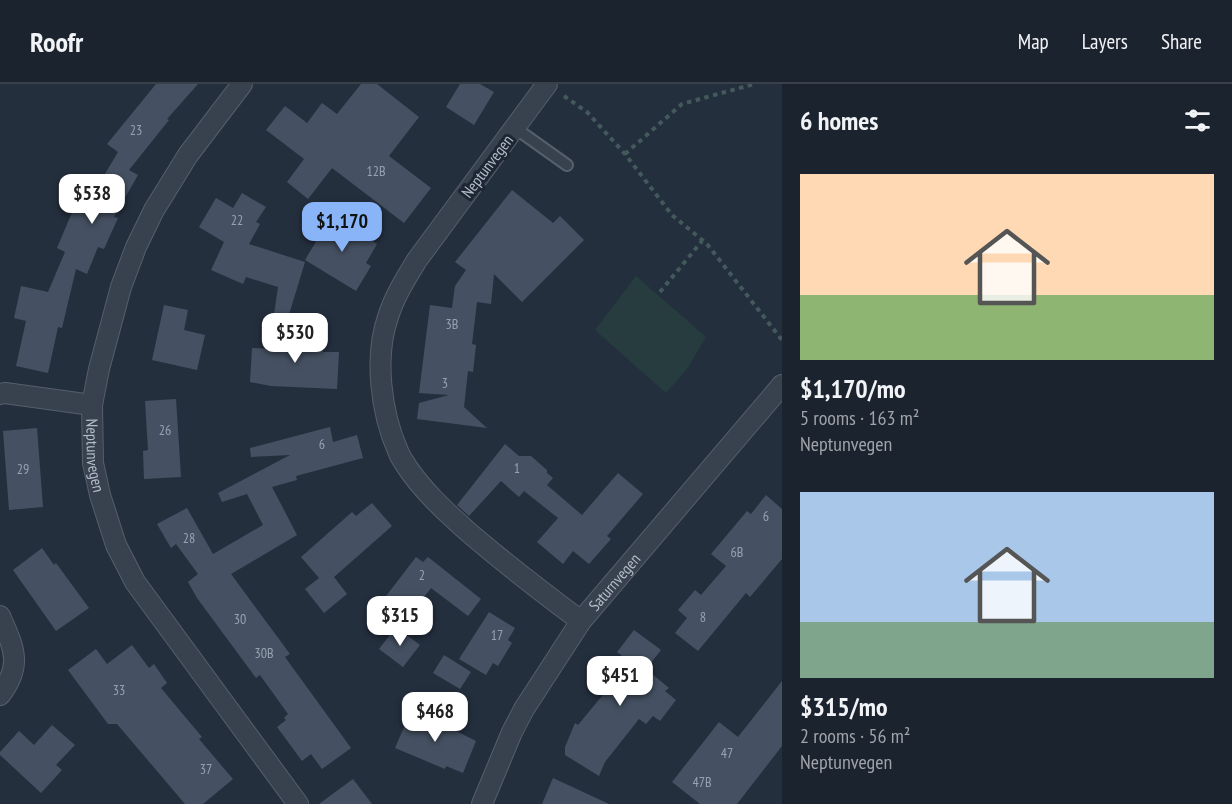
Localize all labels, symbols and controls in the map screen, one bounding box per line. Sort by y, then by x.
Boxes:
text: Roofr [30,23,83,60]
text: Map [1018,28,1049,55]
text: Layers [1082,28,1128,55]
text: Share [1161,28,1202,55]
text: 6 homes [800,104,878,137]
icon: filters [1181,104,1214,137]
house number: 23 [130,121,142,139]
street label: Neptunvegen [457,131,517,201]
house number: 12B [366,162,386,180]
pin: $538 [56,174,128,225]
text: $538 [73,180,111,206]
pin: $1,170 [293,202,391,253]
text: $1,170 [316,208,368,234]
house number: 22 [231,211,243,229]
icon: home [953,213,1061,321]
pin: $530 [259,313,331,364]
house number: 3B [446,315,458,333]
text: $530 [276,319,314,345]
text: $1,170/mo [800,372,906,405]
house number: 3 [442,374,448,392]
text: 5 rooms · 163 m² [800,405,919,431]
street label: Neptunvegen [82,419,109,494]
house number: 26 [159,421,171,439]
text: Neptunvegen [800,431,892,457]
house number: 6 [319,435,325,453]
house number: 1 [514,459,520,477]
house number: 29 [17,460,29,478]
house number: 6 [763,507,769,525]
house number: 28 [183,529,195,547]
icon: home [953,531,1061,639]
house number: 6B [731,543,743,561]
street label: Saturnvegen [584,549,644,615]
house number: 2 [419,566,425,584]
pin: $315 [364,596,436,647]
text: $315 [381,602,419,628]
house number: 8 [700,608,706,626]
house number: 30 [234,610,246,628]
house number: 17 [491,626,503,644]
house number: 30B [254,644,274,662]
pin: $451 [584,656,656,707]
text: $451 [601,662,639,688]
house number: 33 [113,681,125,699]
text: $315/mo [800,690,888,723]
pin: $468 [399,692,471,743]
text: $468 [416,698,454,724]
text: 2 rooms · 56 m² [800,723,910,749]
house number: 47 [721,744,733,762]
text: Neptunvegen [800,749,892,775]
house number: 37 [200,760,212,778]
house number: 47B [692,773,712,791]

